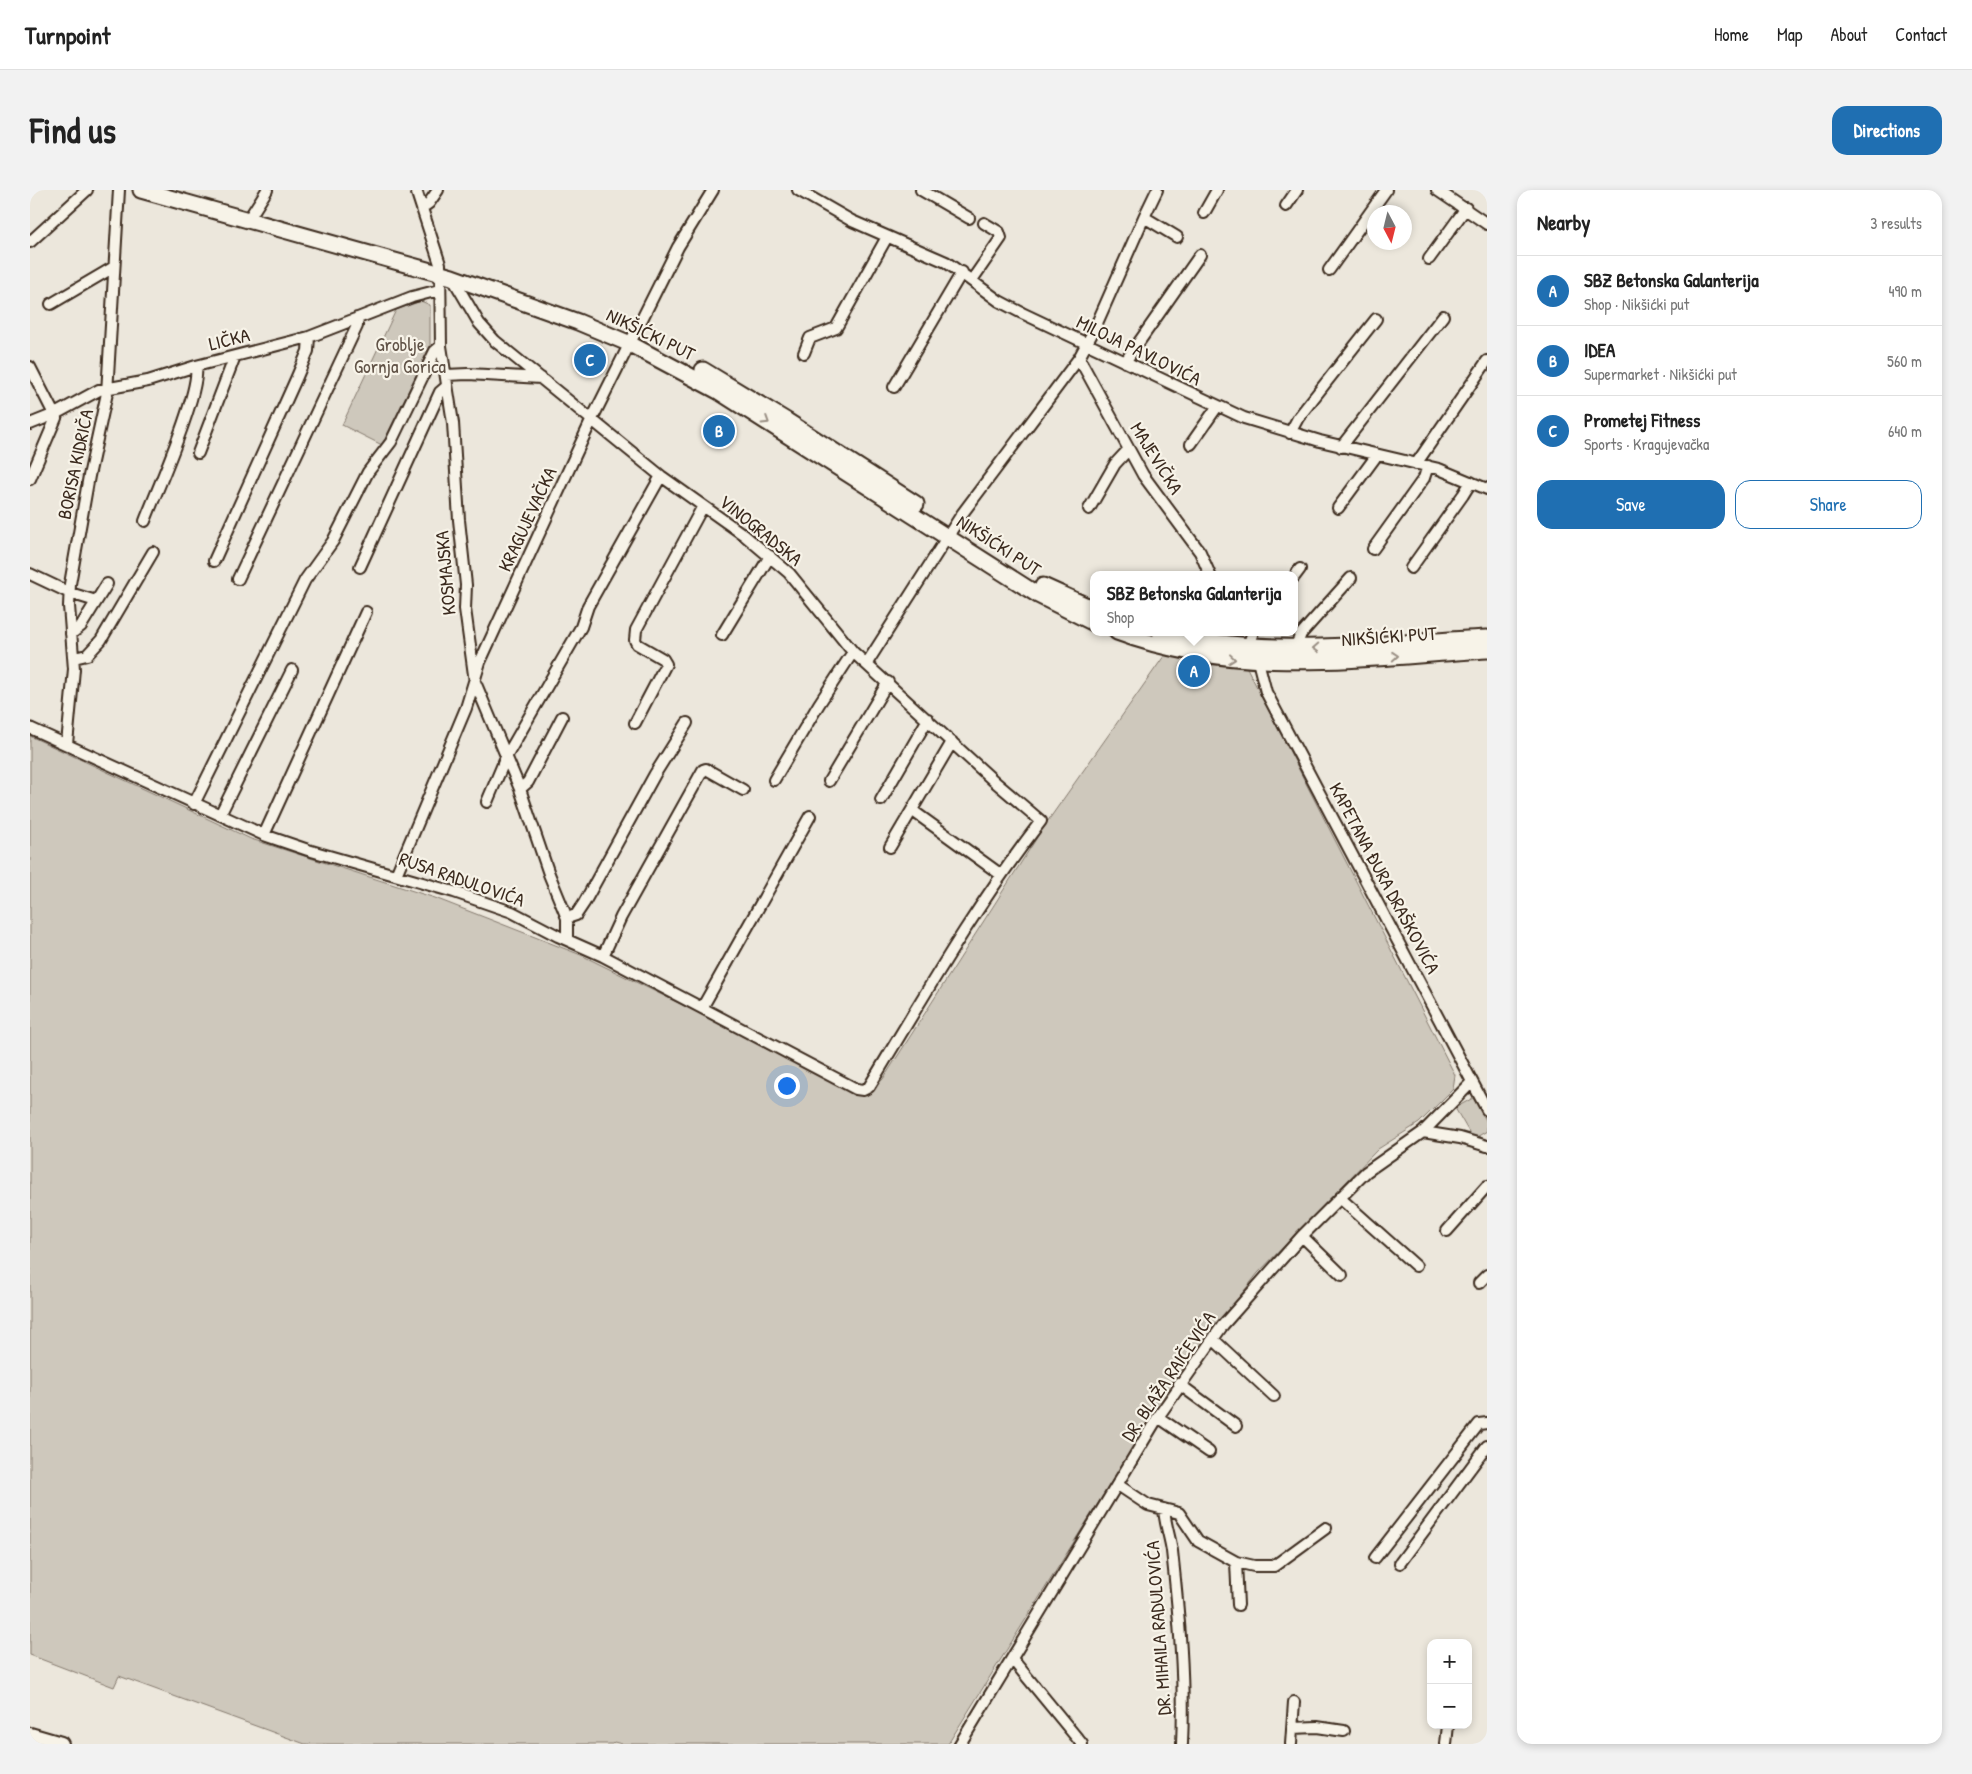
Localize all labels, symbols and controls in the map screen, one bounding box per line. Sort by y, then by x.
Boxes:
text: Turnpoint [25,19,110,51]
text: Home [1714,22,1749,47]
text: Map [1777,22,1802,47]
text: About [1830,22,1867,47]
text: Contact [1895,22,1947,47]
button: Directions [1832,106,1942,155]
text: Find us [30,107,116,154]
north arrow [1367,205,1412,250]
text: Nearby [1537,208,1590,237]
text: 3 results [1870,212,1922,234]
text: SBZ Betonska Galanterija [1584,267,1759,293]
text: A [1549,280,1557,302]
text: 490 m [1888,280,1922,302]
text: Shop · Nikšićki put [1584,293,1689,315]
street label: NIKŠIĆKI PUT [602,301,701,367]
street label: MILOJA PAVLOVIĆA [1072,309,1206,391]
street label: LIČKA [206,321,252,357]
park label: Groblje Gornja Gorica [354,331,447,379]
text: IDEA [1584,337,1615,363]
pin: C [574,341,606,379]
text: B [1549,350,1557,372]
text: 560 m [1887,350,1922,372]
text: Supermarket · Nikšićki put [1584,363,1737,385]
street label: BORISA KIDRIČA [51,407,99,521]
text: Prometej Fitness [1584,407,1700,433]
pin: B [703,412,735,450]
one-way arrow [760,415,769,424]
street label: MAJEVIČKA [1125,417,1189,499]
text: C [1549,420,1557,442]
text: 640 m [1888,420,1922,442]
text: Sports · Kragujevačka [1584,433,1709,455]
street label: KRAGUJEVAČKA [491,463,563,575]
button: Save [1537,480,1725,529]
button: Share [1735,480,1922,529]
street label: VINOGRADSKA [714,488,808,572]
street label: NIKŠIĆKI PUT [952,508,1047,582]
street label: KOSMAJSKA [428,530,462,616]
popup [1090,571,1298,636]
text: SBZ Betonska Galanterija [1107,580,1281,606]
text: Shop [1107,606,1134,628]
street label: NIKŠIĆKI PUT [1341,620,1439,652]
one-way arrow [1312,642,1320,653]
one-way arrow [1391,650,1399,661]
pin: A [1178,652,1210,690]
one-way arrow [1229,653,1237,664]
street label: KAPETANA ĐURA DRAŠKOVIĆA [1324,778,1446,978]
street label: RUSA RADULOVIĆA [396,845,528,913]
your location [774,1073,800,1099]
street label: DR. BLAŽA RAIČEVIĆA [1115,1306,1221,1446]
street label: DR. MIHAILA RADULOVIĆA [1139,1540,1177,1716]
map controls [1427,1639,1472,1729]
button: + [1427,1639,1472,1684]
button: − [1427,1684,1472,1729]

